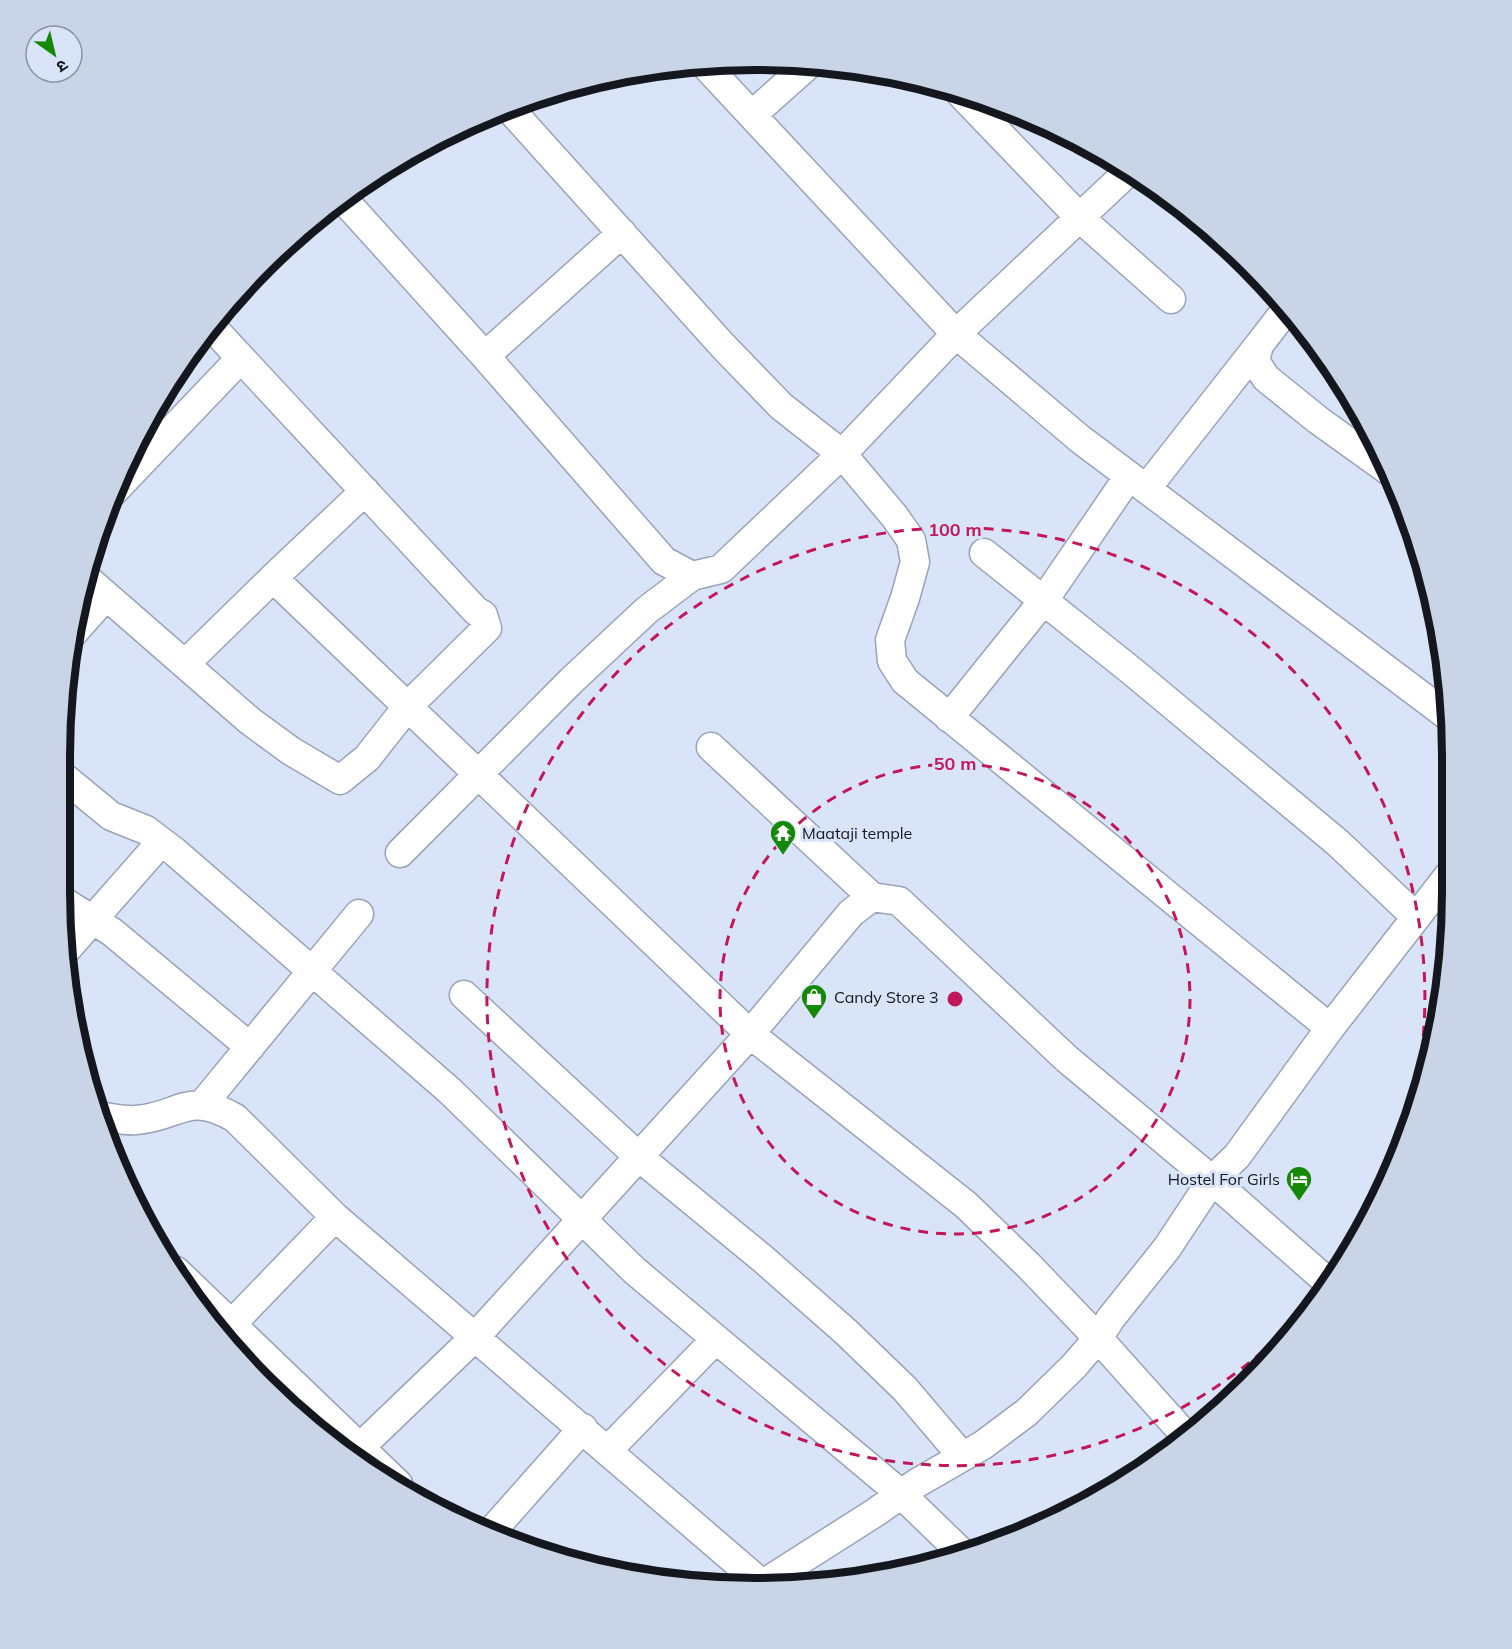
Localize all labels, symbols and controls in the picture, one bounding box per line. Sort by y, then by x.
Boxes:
north arrow [24,24,84,84]
text: उ [52,56,72,78]
text: 100 m [928,518,982,541]
text: 50 m [934,752,976,775]
temple icon: Maataji temple [768,818,798,856]
place label: Maataji temple [802,823,912,843]
shop icon: Candy Store 3 [799,982,829,1020]
place label: Candy Store 3 [834,987,939,1007]
centre of rings [945,989,965,1009]
hotel icon: Hostel For Girls [1284,1164,1314,1202]
place label: Hostel For Girls [1168,1169,1280,1189]

